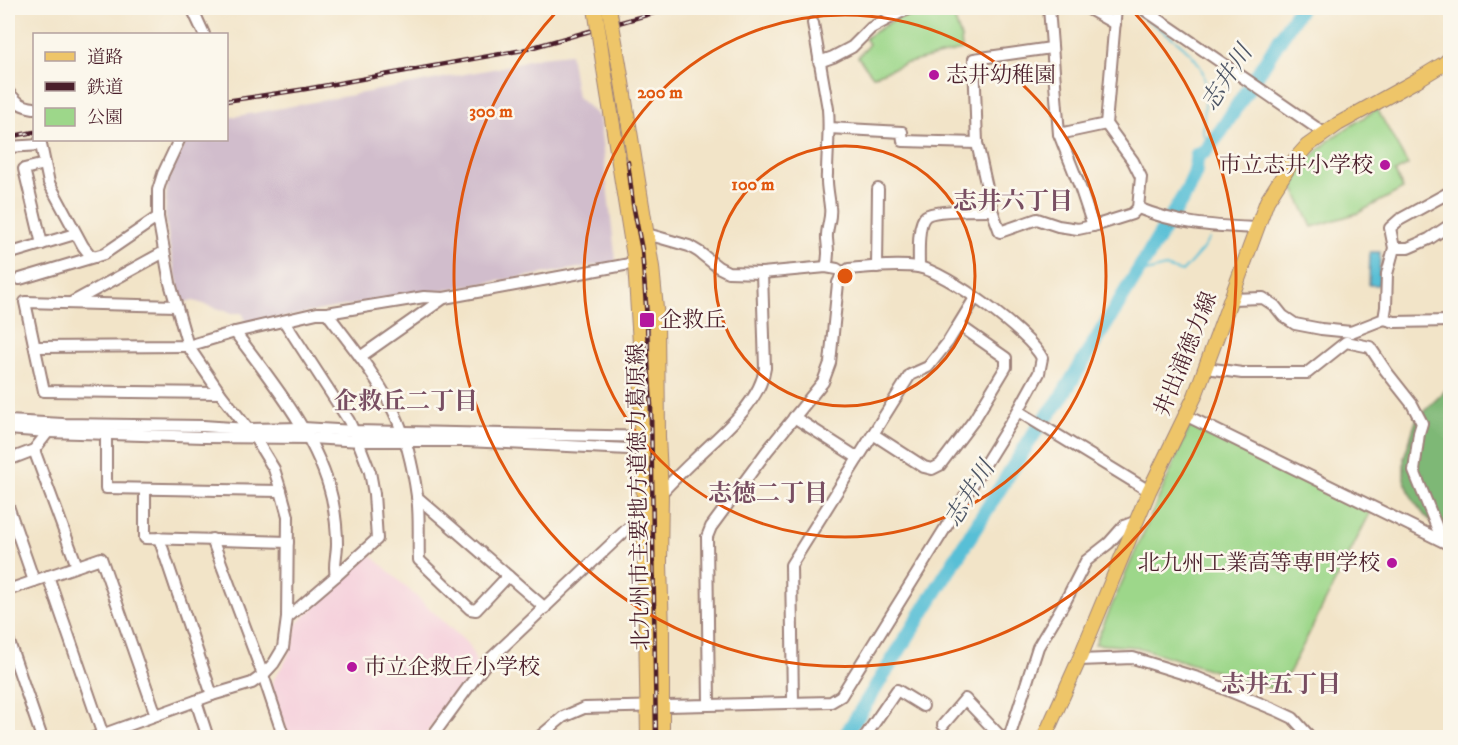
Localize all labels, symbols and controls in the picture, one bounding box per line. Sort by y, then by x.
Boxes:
legend [33,33,228,141]
water label: 志井川 [1195,37,1261,116]
text: 道路 [87,47,123,69]
place label: 志井幼稚園 [946,62,1056,89]
marker: 志井幼稚園 [927,68,941,82]
text: 鉄道 [87,77,123,99]
text: 200 m [637,82,683,104]
text: 300 m [469,101,513,123]
text: 公園 [87,107,123,129]
place label: 市立志井小学校 [1219,152,1373,179]
marker: 市立志井小学校 [1378,158,1392,172]
text: 100 m [731,174,775,196]
district label: 志井六丁目 [953,187,1073,217]
centre of rings [835,266,855,286]
street label: 井出浦徳力線 [1149,288,1223,420]
place label: 企救丘 [660,307,726,334]
marker: 企救丘 [638,311,656,329]
street label: 北九州市主要地方道徳力葛原線 [623,343,655,651]
district label: 企救丘二丁目 [334,387,478,417]
water label: 志井川 [938,453,1003,532]
district label: 志徳二丁目 [708,479,828,509]
place label: 北九州工業高等専門学校 [1138,550,1380,577]
marker: 北九州工業高等専門学校 [1385,556,1399,570]
place label: 市立企救丘小学校 [364,654,540,681]
marker: 市立企救丘小学校 [345,660,359,674]
district label: 志井五丁目 [1221,670,1341,700]

